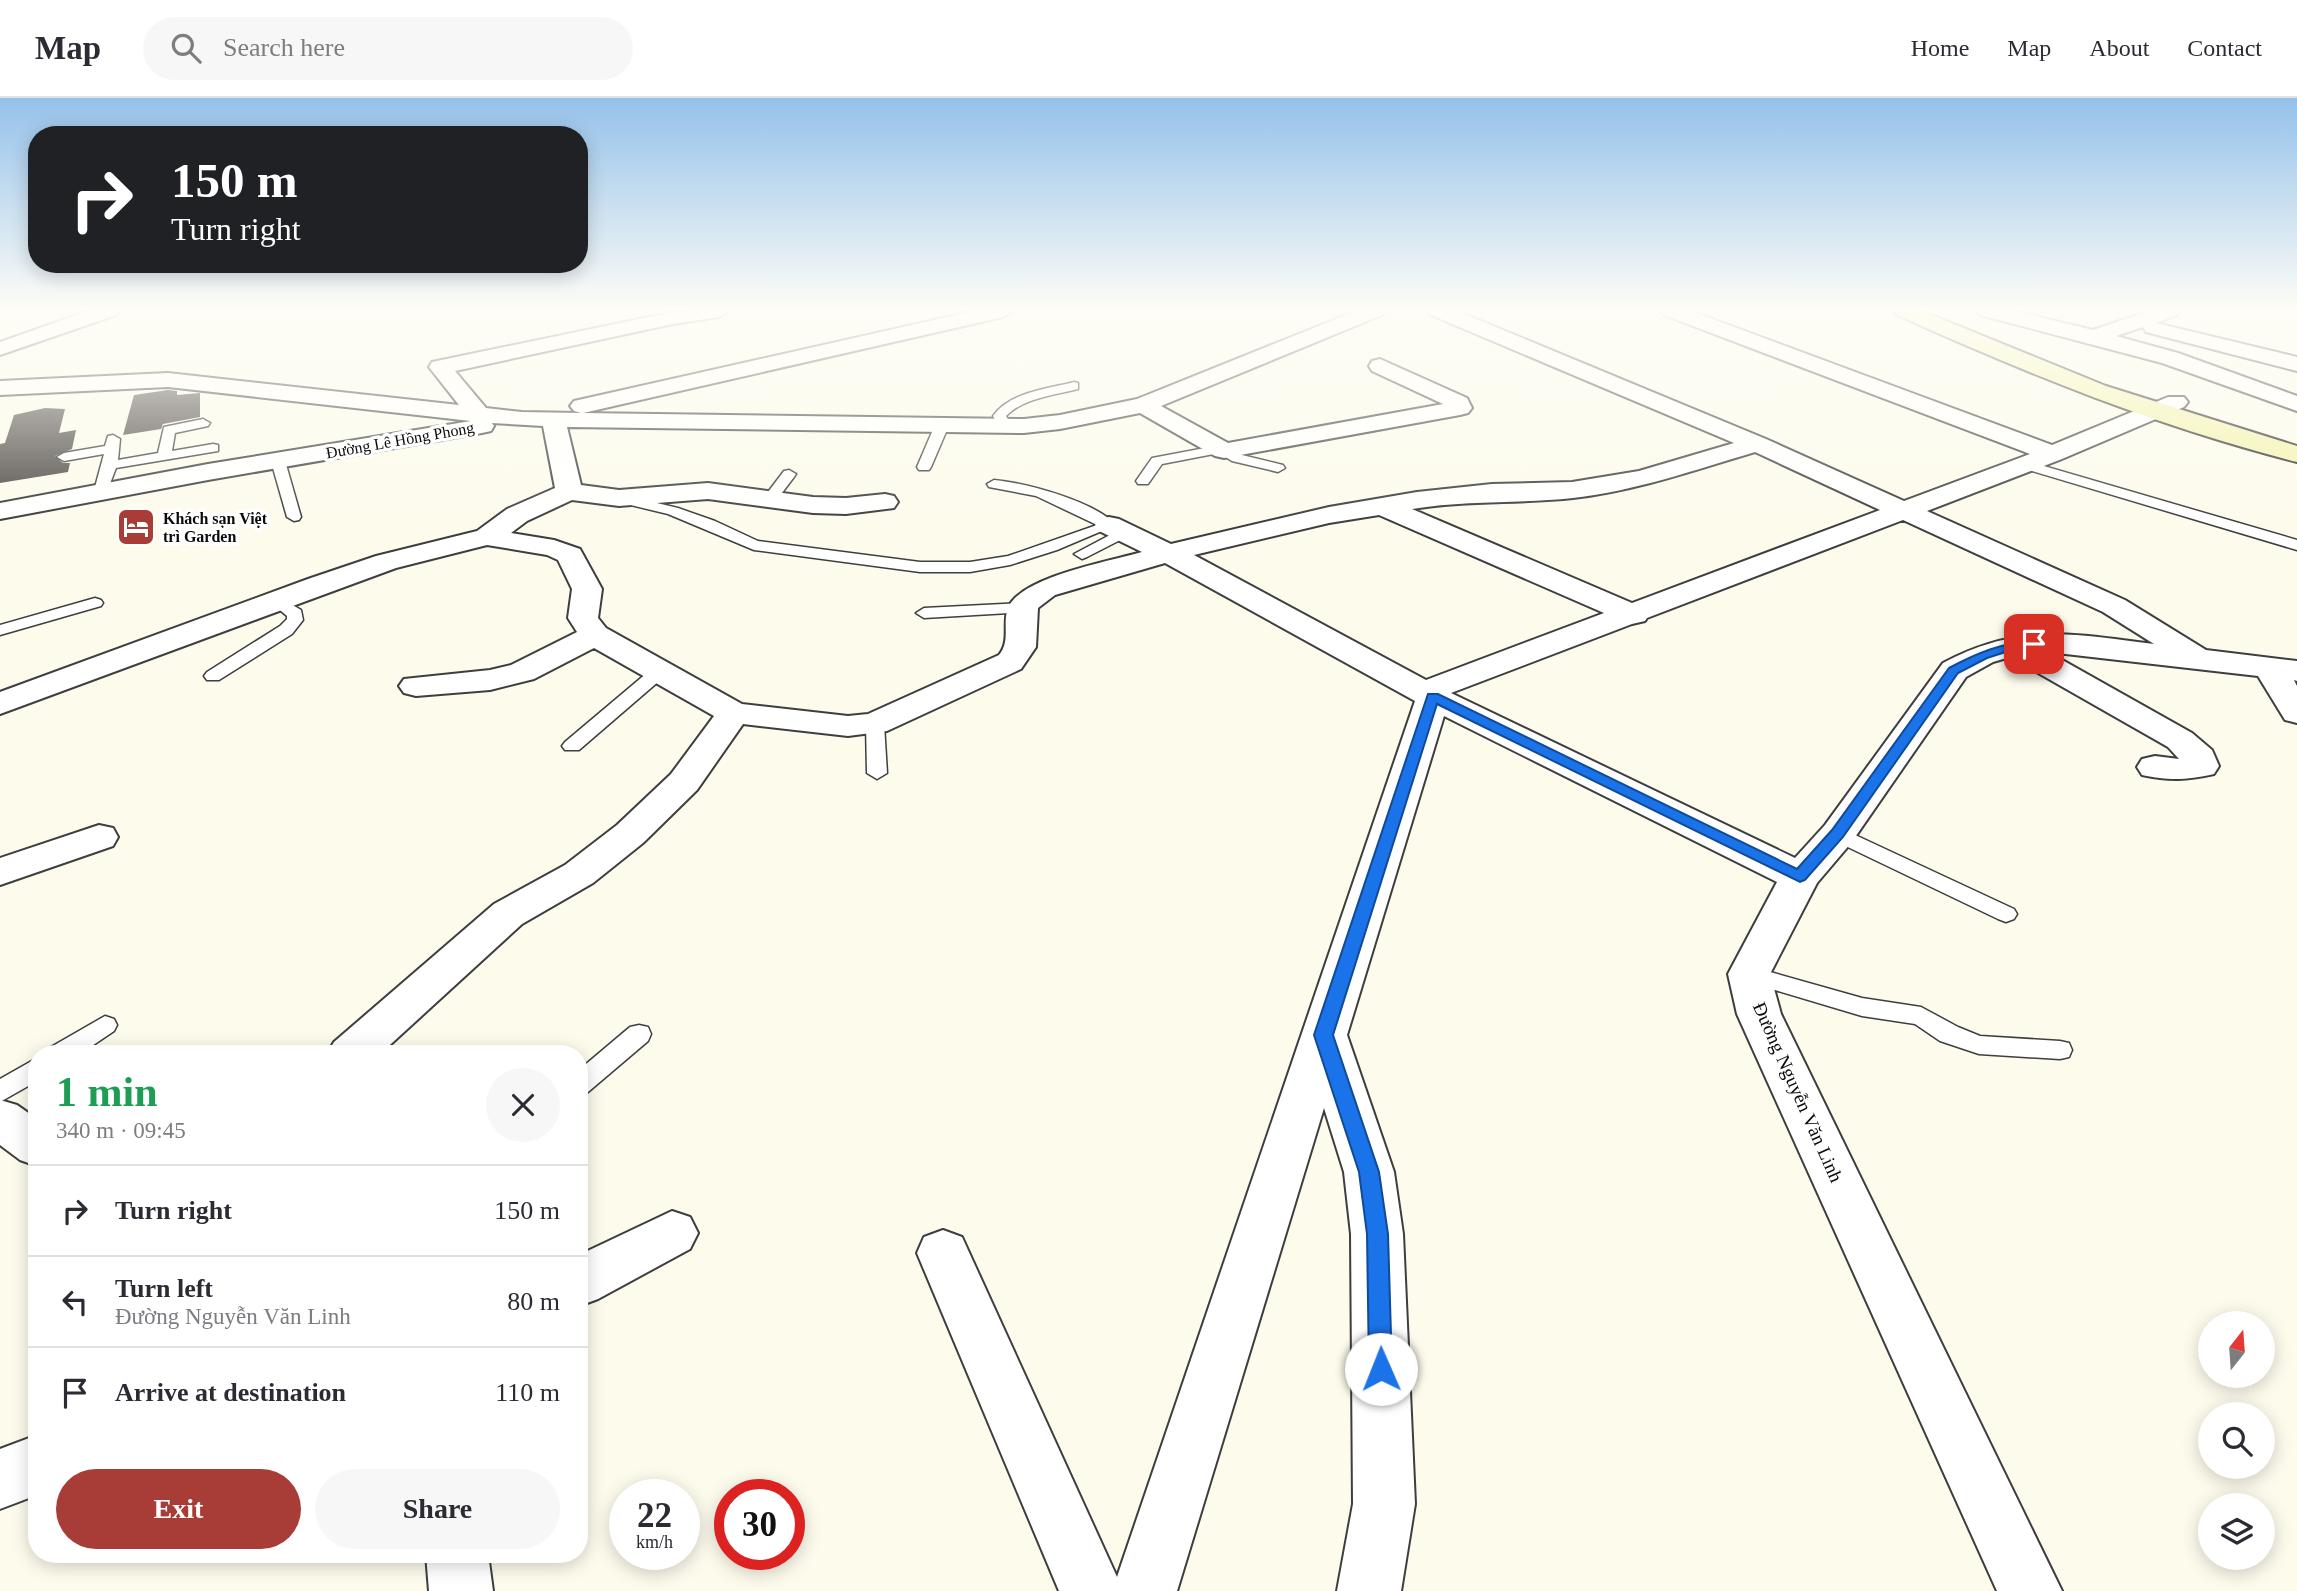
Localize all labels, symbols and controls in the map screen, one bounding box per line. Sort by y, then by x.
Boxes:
search box [143,17,633,80]
icon: search [167,29,205,67]
text: Map [35,30,101,66]
text: Search here [223,33,345,62]
text: Home [1911,35,1969,61]
text: Map [2007,35,2051,61]
text: About [2089,35,2149,61]
text: Contact [2187,35,2262,61]
text: 150 m [171,153,298,208]
icon: right [56,154,147,245]
text: Turn right [171,211,301,247]
street label: Đường Lê Hồng Phong [325,419,476,462]
hotel icon: Khách sạn Việt trì Garden [115,506,157,548]
place label: Khách sạn Việt trì Garden [163,510,268,545]
pin [2004,614,2064,674]
icon: arrive [2015,625,2053,663]
street label: Đường Nguyễn Văn Linh [1749,999,1847,1186]
button: close [486,1068,560,1142]
text: 1 min [56,1069,158,1115]
text: 340 m · 09:45 [56,1118,186,1143]
icon: right [56,1192,94,1230]
text: Turn right [115,1196,232,1225]
text: 150 m [494,1196,560,1225]
text: Turn left [115,1274,213,1303]
icon: left [56,1283,94,1321]
text: 80 m [507,1287,560,1316]
text: Đường Nguyễn Văn Linh [115,1304,351,1329]
north arrow [2198,1311,2275,1388]
map controls [2198,1311,2275,1570]
position arrow [1344,1332,1418,1406]
icon: arrive [56,1374,94,1412]
text: Arrive at destination [115,1378,346,1407]
text: 110 m [495,1378,560,1407]
button: search [2198,1402,2275,1479]
button: Exit [56,1469,301,1549]
button: Share [315,1469,560,1549]
speed limit sign: 30 [714,1479,805,1570]
button: layers [2198,1493,2275,1570]
text: 22 [637,1496,672,1535]
text: km/h [636,1532,673,1552]

